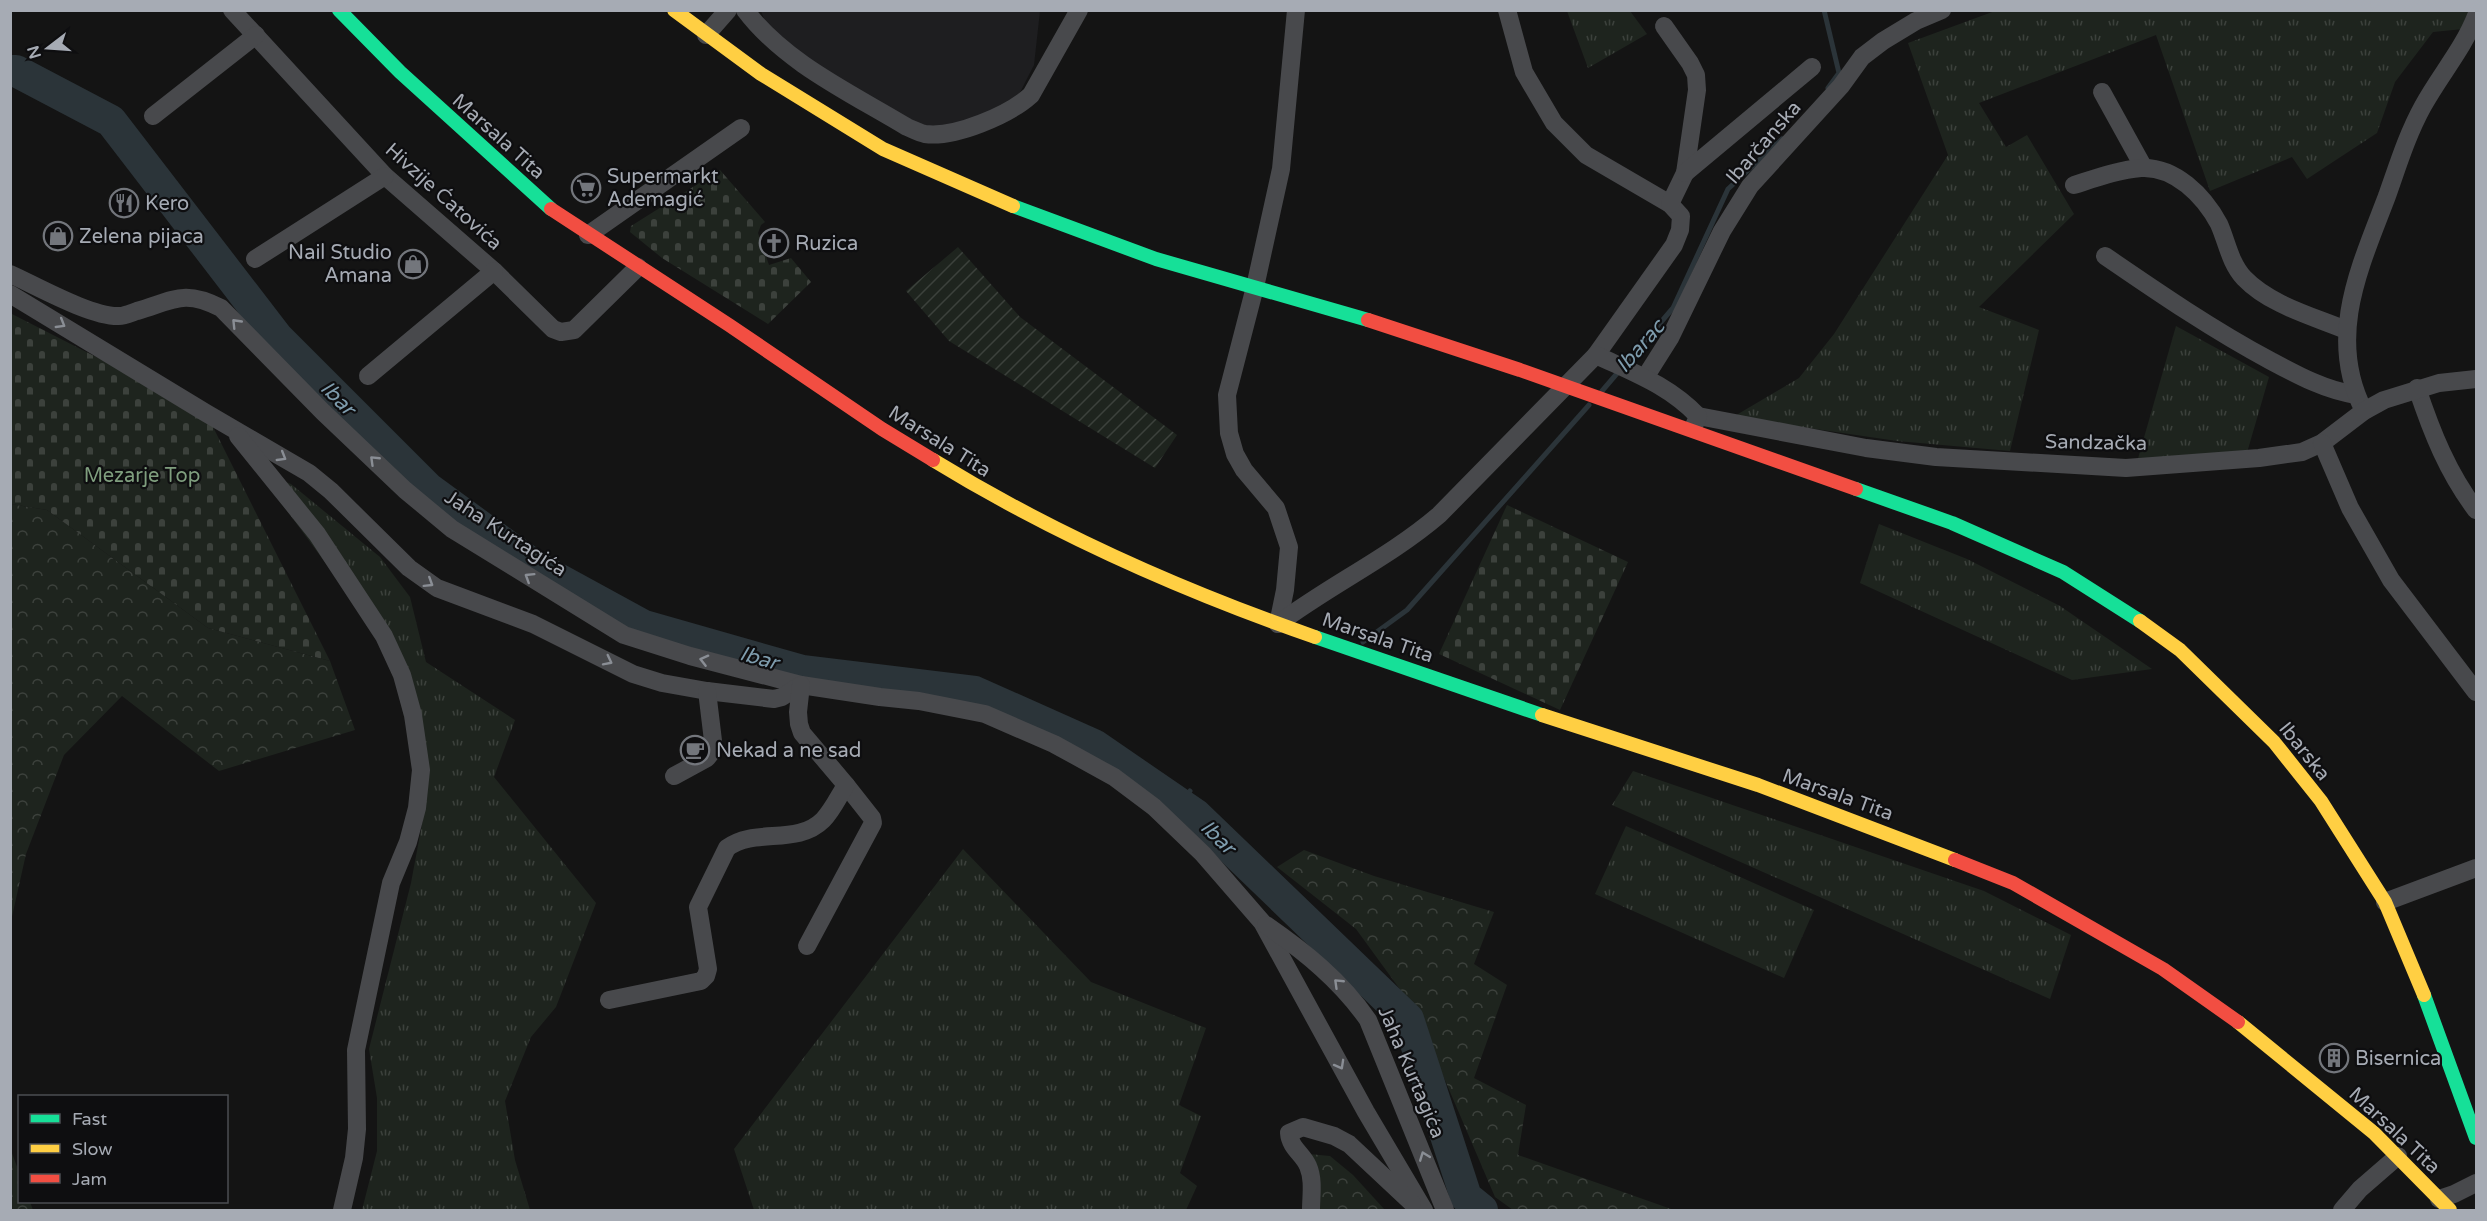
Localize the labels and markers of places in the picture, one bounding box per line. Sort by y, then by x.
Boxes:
place label: Supermarkt Ademagić [607,165,719,212]
supermarket icon: Supermarkt Ademagić [570,172,602,204]
restaurant icon: Kero [108,187,140,219]
place label: Kero [145,192,189,216]
shop icon: Zelena pijaca [42,220,74,252]
place label: Zelena pijaca [79,225,204,249]
church icon: Ruzica [758,227,790,259]
place label: Ruzica [795,232,858,256]
place label: Nail Studio Amana [288,241,392,288]
shop icon: Nail Studio Amana [397,248,429,280]
cafe icon: Nekad a ne sad [679,734,711,766]
place label: Nekad a ne sad [716,739,861,763]
building icon: Bisernica [2318,1042,2350,1074]
place label: Bisernica [2355,1047,2441,1071]

